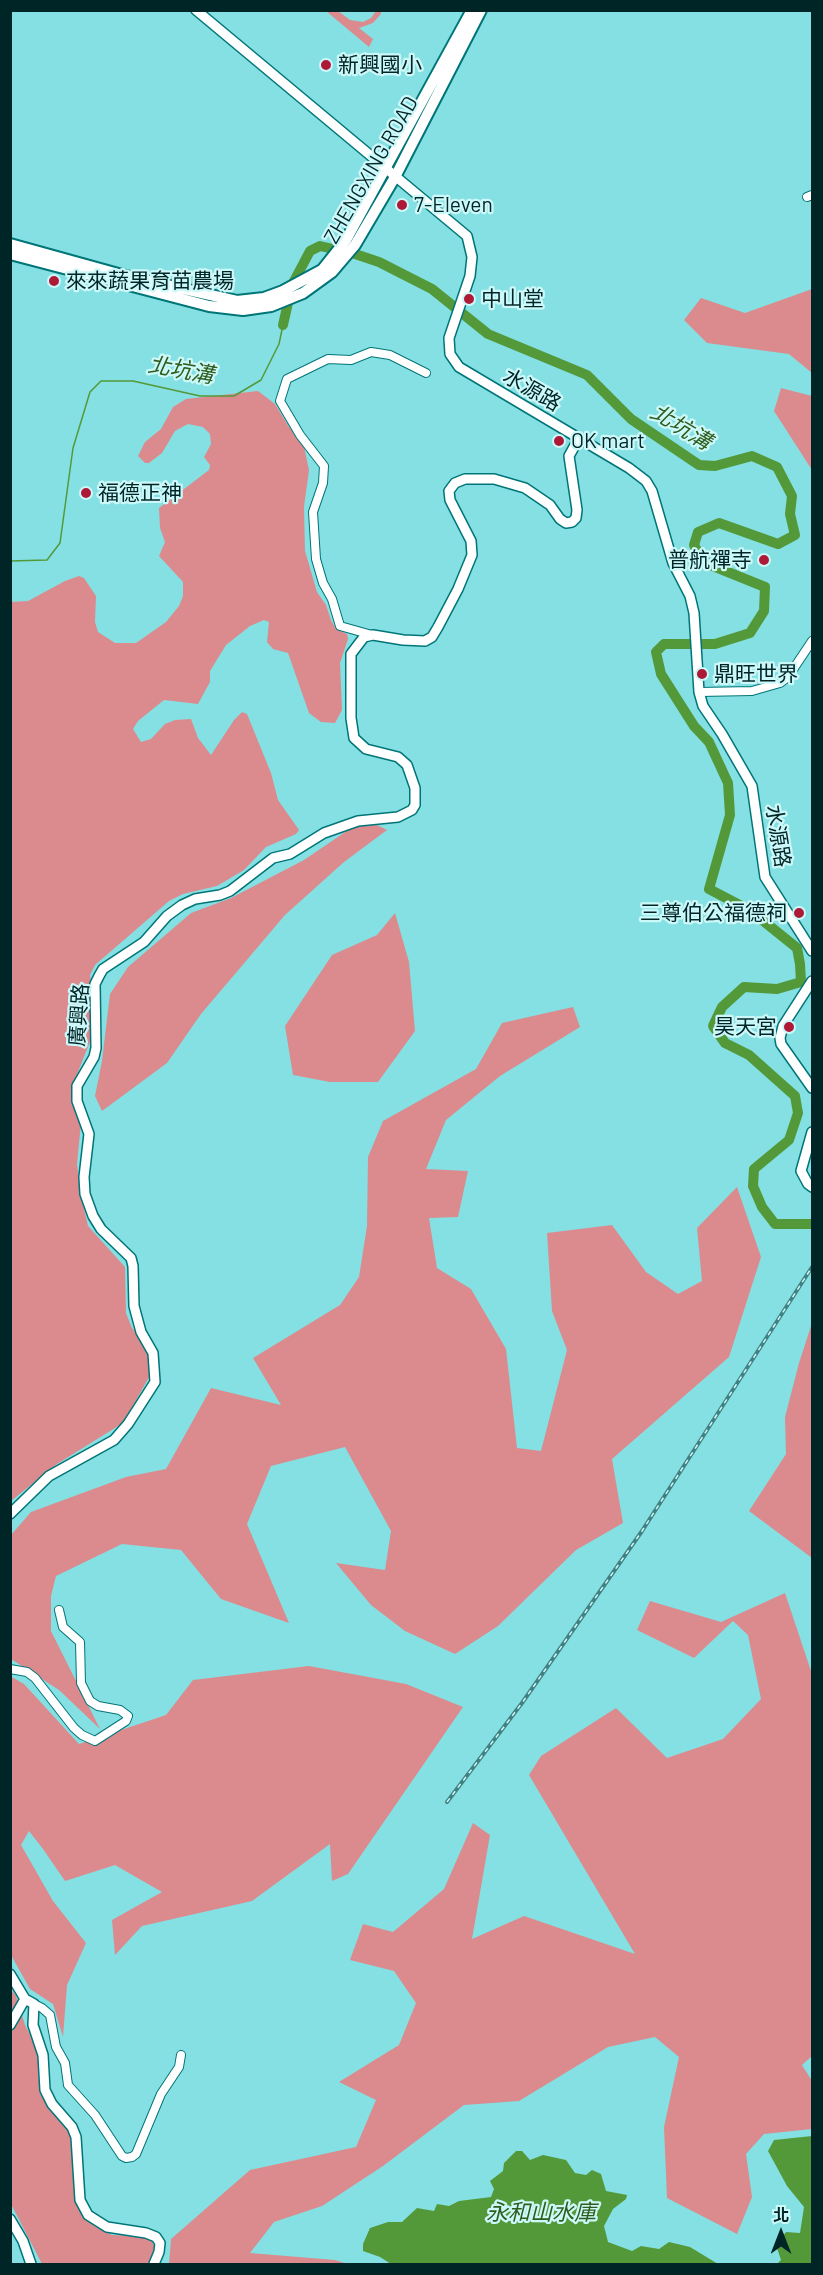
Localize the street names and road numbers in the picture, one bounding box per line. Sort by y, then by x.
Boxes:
street label: ZHENGXING ROAD [319,92,423,248]
street label: 水源路 [498,363,566,417]
street label: 水源路 [761,803,795,869]
street label: 廣興路 [64,983,94,1047]

